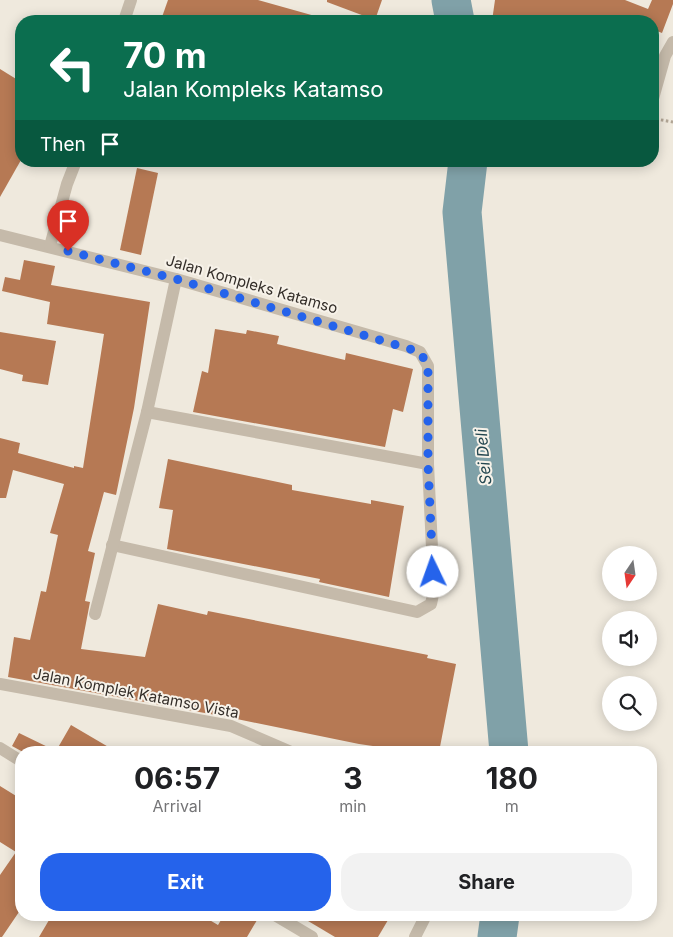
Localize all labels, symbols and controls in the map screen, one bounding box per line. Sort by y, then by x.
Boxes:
text: 70 m [123,34,207,76]
icon: left [40,35,105,100]
text: Jalan Kompleks Katamso [123,76,384,102]
icon: arrive [96,130,124,158]
text: Then [40,133,86,156]
pin [47,200,89,251]
icon: arrive [54,207,82,235]
street label: Jalan Kompleks Katamso [164,250,340,318]
water label: Sei Deli [470,427,495,486]
position arrow [406,545,458,597]
north arrow [602,546,658,601]
map controls [602,546,657,731]
button: sound [602,611,657,666]
street label: Jalan Komplek Katamso Vista [31,664,241,722]
button: search [602,676,657,731]
text: 06:57 [134,760,220,796]
text: 3 [343,760,363,796]
text: 180 [485,760,538,796]
text: Arrival [152,796,202,816]
text: min [339,796,366,816]
text: m [505,796,519,816]
button: Exit [40,853,331,911]
button: Share [341,853,632,911]

